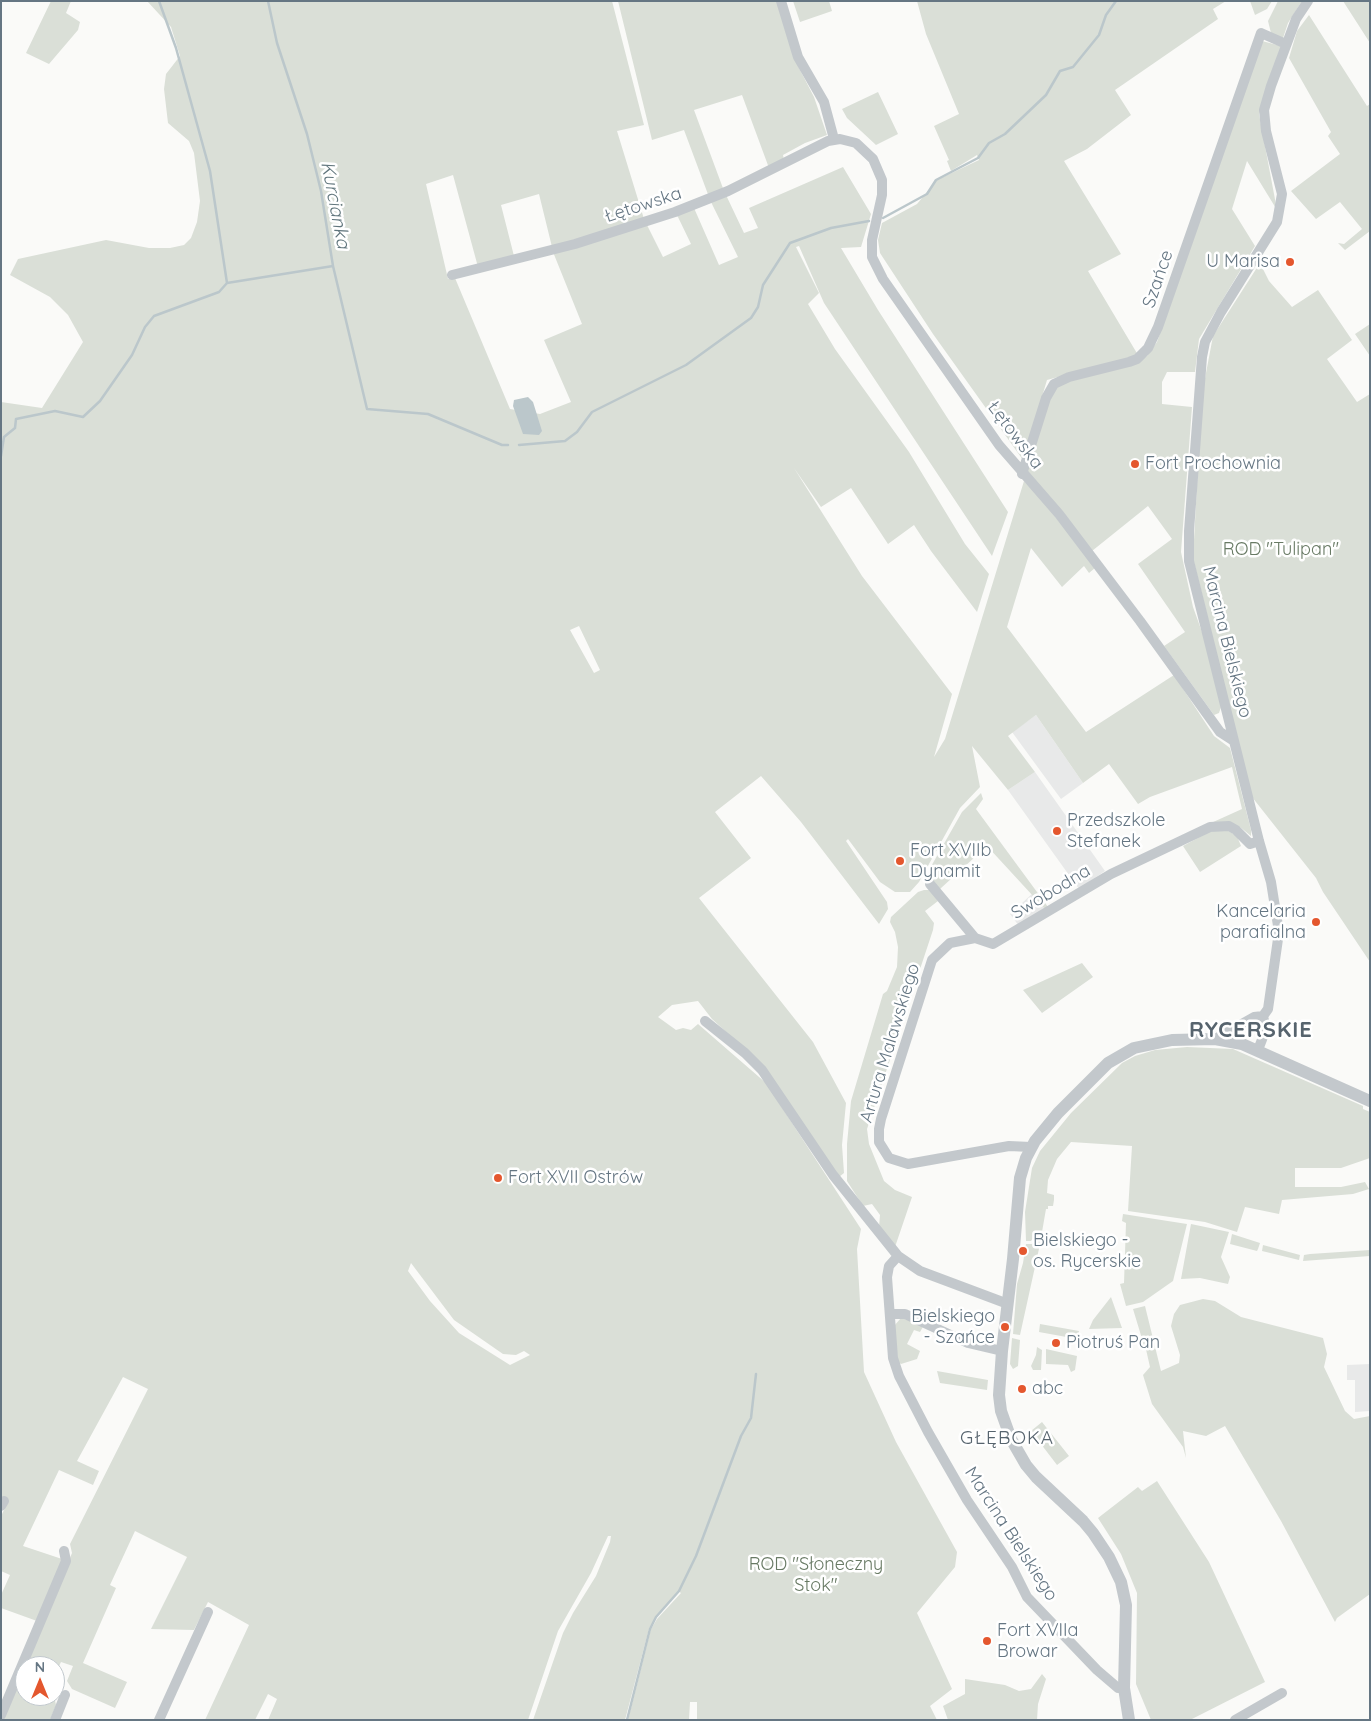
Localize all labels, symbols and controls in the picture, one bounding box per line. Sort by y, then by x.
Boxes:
water label: Kurcianka [315,159,355,251]
street label: Łętowska [602,182,684,228]
street label: Szańce [1138,247,1178,311]
place label: U Marisa [1206,251,1280,273]
marker: U Marisa [1284,256,1296,268]
street label: Łętowska [982,397,1048,473]
place label: Fort Prochownia [1145,453,1281,475]
marker: Fort Prochownia [1129,458,1141,470]
park label: ROD "Tulipan" [1223,539,1339,561]
street label: Marcina Bielskiego [1198,564,1256,720]
place label: Przedszkole Stefanek [1067,810,1165,852]
marker: Przedszkole Stefanek [1051,825,1063,837]
place label: Fort XVIIb Dynamit [910,840,992,882]
marker: Fort XVIIb Dynamit [894,855,906,867]
street label: Swobodna [1007,860,1095,924]
place label: Kancelaria parafialna [1216,901,1306,944]
marker: Kancelaria parafialna [1310,916,1322,928]
street label: Artura Malawskiego [855,961,925,1125]
district label: RYCERSKIE [1188,1017,1314,1043]
place label: Fort XVII Ostrów [508,1167,643,1189]
marker: Fort XVII Ostrów [492,1172,504,1184]
place label: Bielskiego - os. Rycerskie [1033,1230,1141,1272]
marker: Bielskiego - os. Rycerskie [1017,1245,1029,1257]
place label: Bielskiego - Szańce [911,1306,995,1348]
marker: Bielskiego - Szańce [999,1321,1011,1333]
place label: Piotruś Pan [1066,1332,1160,1354]
marker: Piotruś Pan [1050,1337,1062,1349]
place label: abc [1032,1378,1063,1400]
marker: abc [1016,1383,1028,1395]
district label: GŁĘBOKA [959,1427,1055,1449]
street label: Marcina Bielskiego [960,1463,1062,1605]
park label: ROD "Słoneczny Stok" [749,1554,883,1596]
place label: Fort XVIIa Browar [997,1620,1079,1662]
marker: Fort XVIIa Browar [981,1635,993,1647]
north arrow [15,1656,65,1706]
text: N [35,1658,45,1676]

